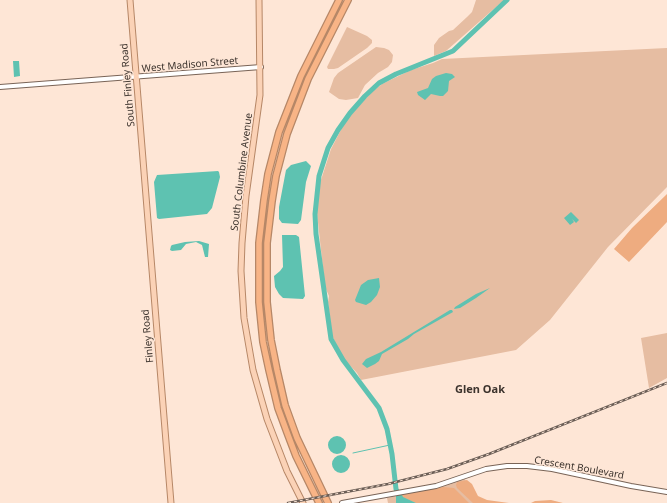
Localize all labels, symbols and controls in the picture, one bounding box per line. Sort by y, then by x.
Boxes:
street label: South Finley Road [118,43,138,127]
street label: West Madison Street [141,55,239,75]
street label: South Columbine Avenue [229,112,255,232]
street label: Finley Road [140,309,156,363]
district label: Glen Oak [455,383,505,397]
street label: Crescent Boulevard [533,454,625,482]

